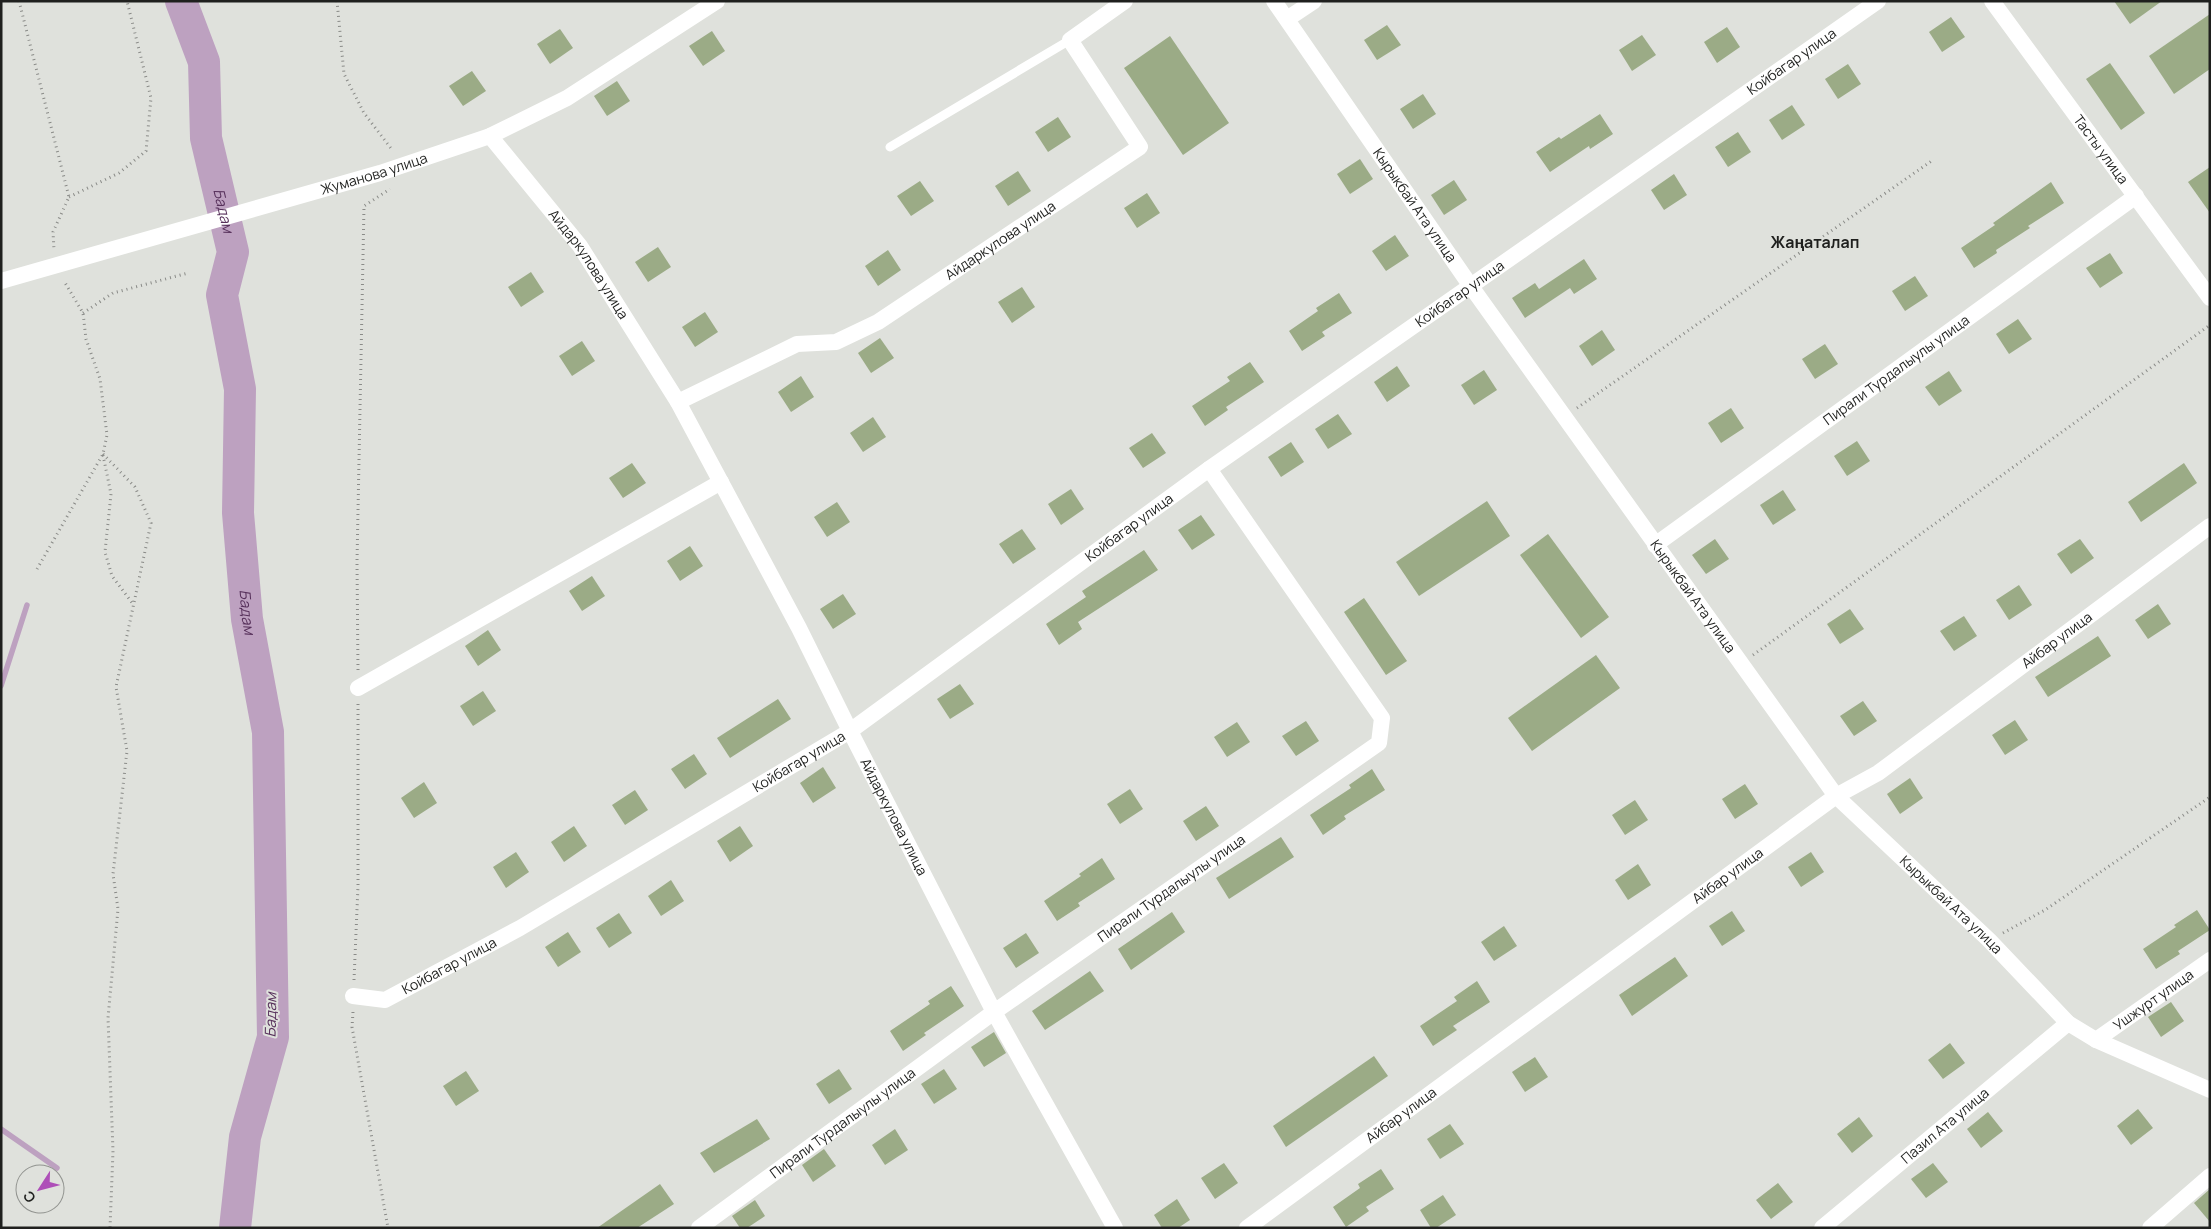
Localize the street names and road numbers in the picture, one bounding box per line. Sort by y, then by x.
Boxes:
street label: Койбагар улица [1743,23,1840,99]
street label: Тасты улица [2069,111,2133,188]
street label: Кырыкбай Ата улица [1369,144,1461,266]
street label: Жуманова улица [318,148,430,199]
street label: Айдаркулова улица [941,196,1059,284]
street label: Айдаркулова улица [545,205,633,322]
street label: Койбагар улица [1411,255,1508,331]
street label: Пирали Турдалыулы улица [1819,310,1973,429]
street label: Койбагар улица [1081,488,1177,565]
street label: Кырыкбай Ата улица [1646,536,1740,656]
street label: Айбар улица [2017,607,2096,672]
street label: Койбагар улица [749,726,848,796]
street label: Айдаркулова улица [856,755,932,878]
street label: Пирали Турдалыулы улица [1093,829,1249,946]
street label: Айбар улица [1688,843,1767,907]
street label: Кырыкбай Ата улица [1896,851,2007,958]
street label: Койбагар улица [398,932,500,998]
street label: Ушжурт улица [2109,965,2197,1034]
street label: Пирали Турдалыулы улица [766,1063,919,1182]
street label: Айбар улица [1361,1082,1440,1147]
street label: Пазил Ата улица [1897,1083,1993,1167]

